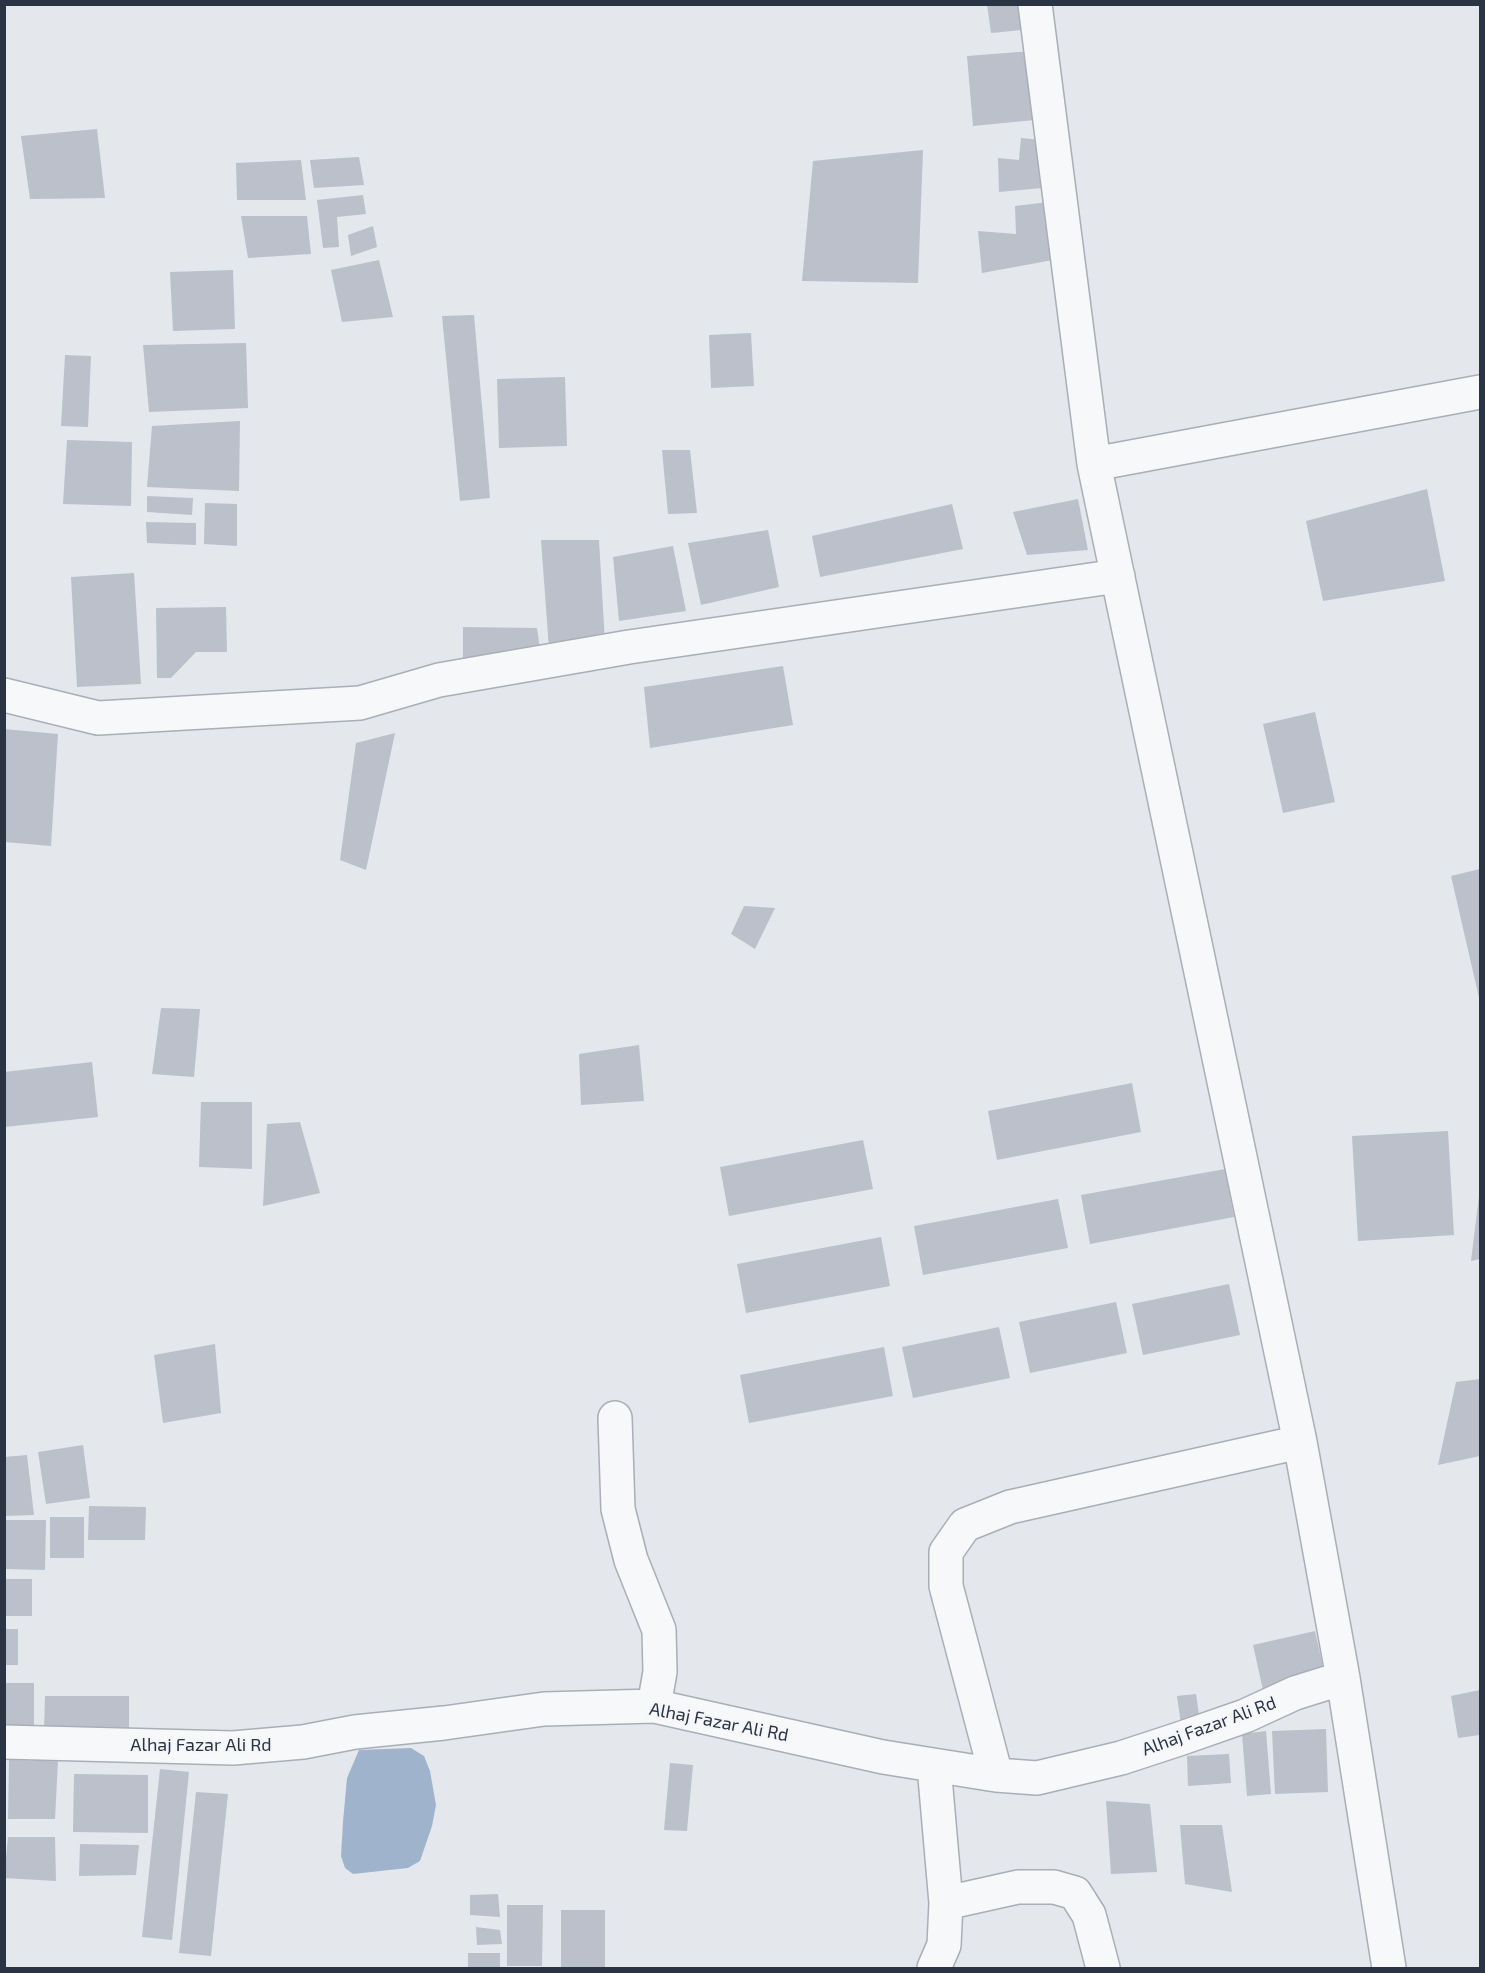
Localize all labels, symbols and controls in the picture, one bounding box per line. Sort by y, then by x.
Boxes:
street label: Alhaj Fazar Ali Rd [1139,1692,1279,1760]
street label: Alhaj Fazar Ali Rd [648,1698,790,1746]
street label: Alhaj Fazar Ali Rd [130,1734,272,1756]

